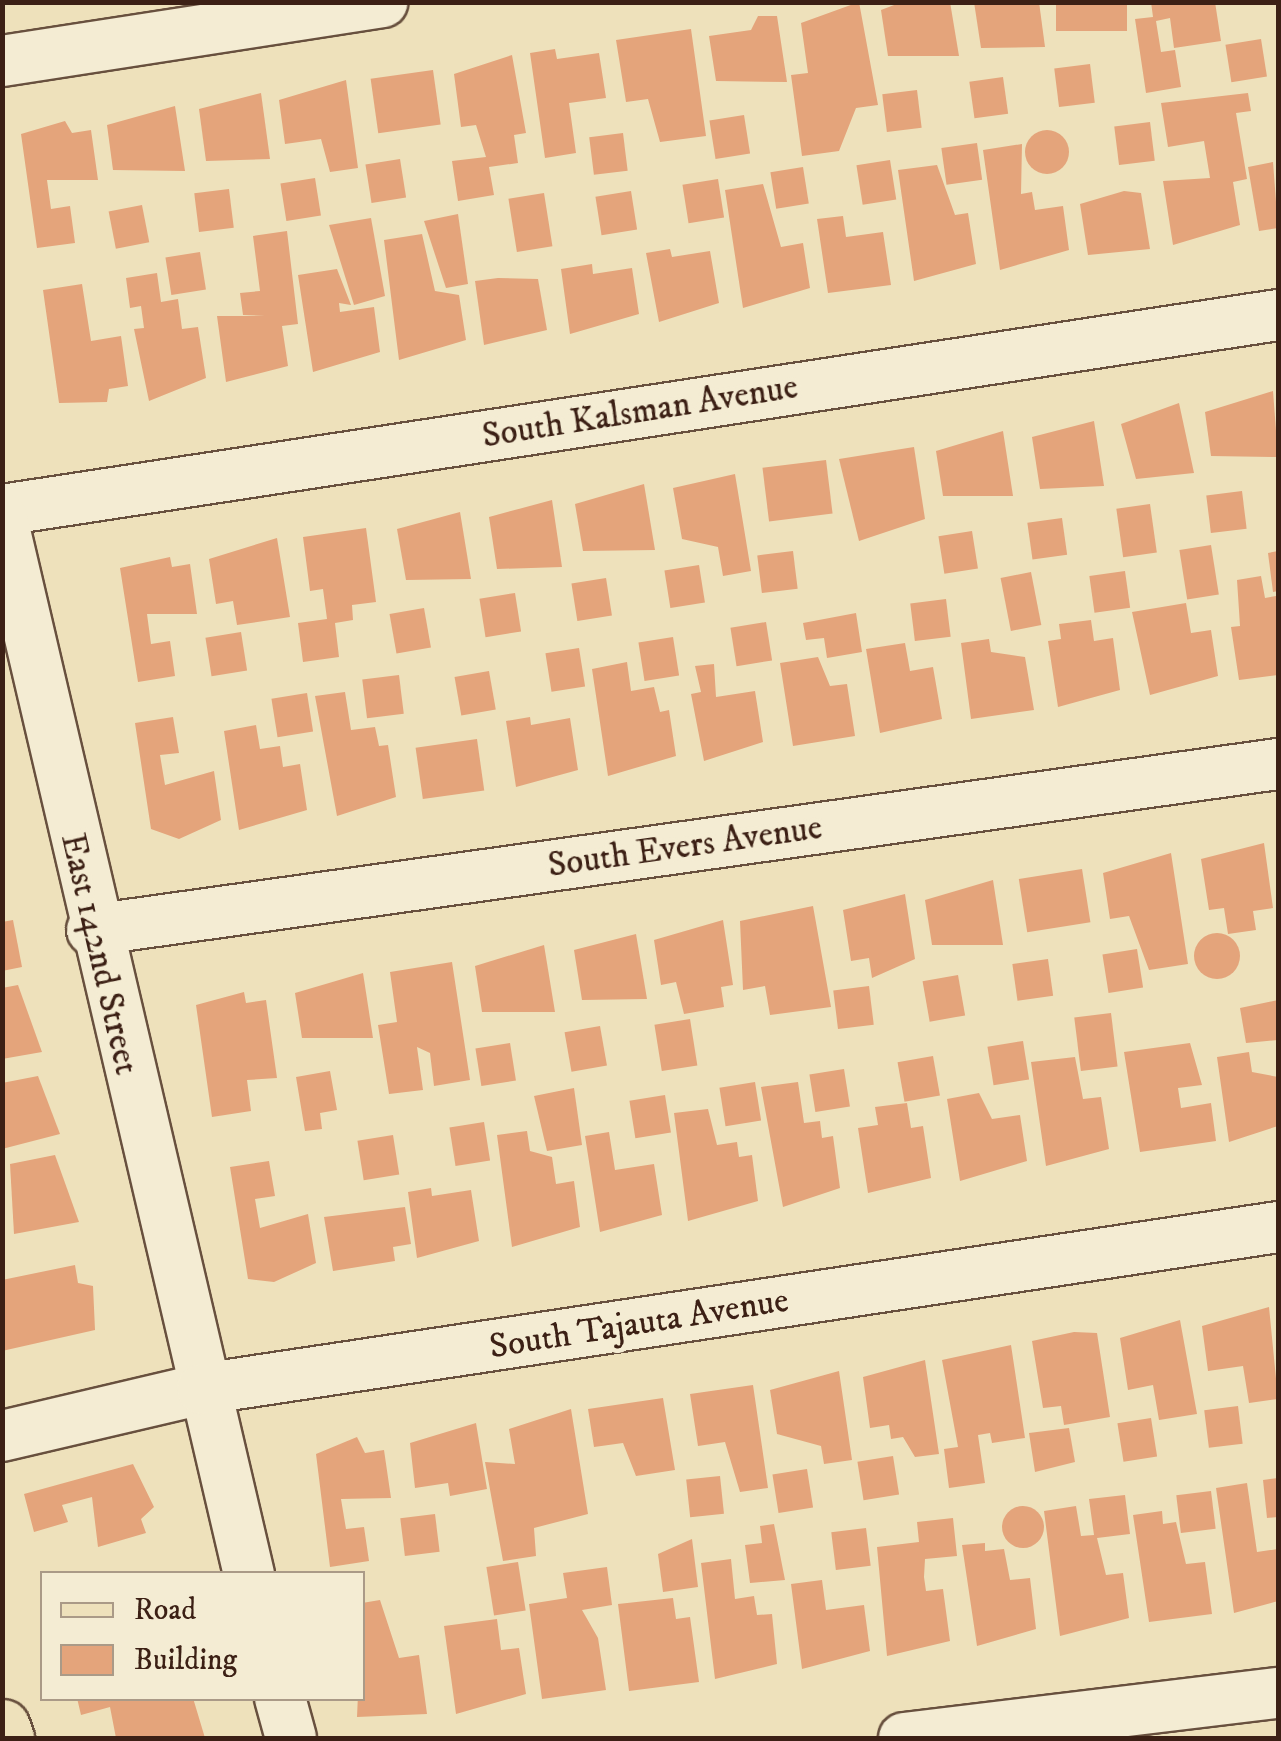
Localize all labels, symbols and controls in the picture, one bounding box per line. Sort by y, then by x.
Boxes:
street label: South Kalsman Avenue [479,366,801,458]
street label: South Evers Avenue [545,807,825,887]
street label: East 142nd Street [51,829,147,1079]
street label: South Tajauta Avenue [486,1280,792,1368]
legend [40,1571,365,1701]
text: Road [134,1592,196,1629]
text: Building [134,1642,237,1679]

